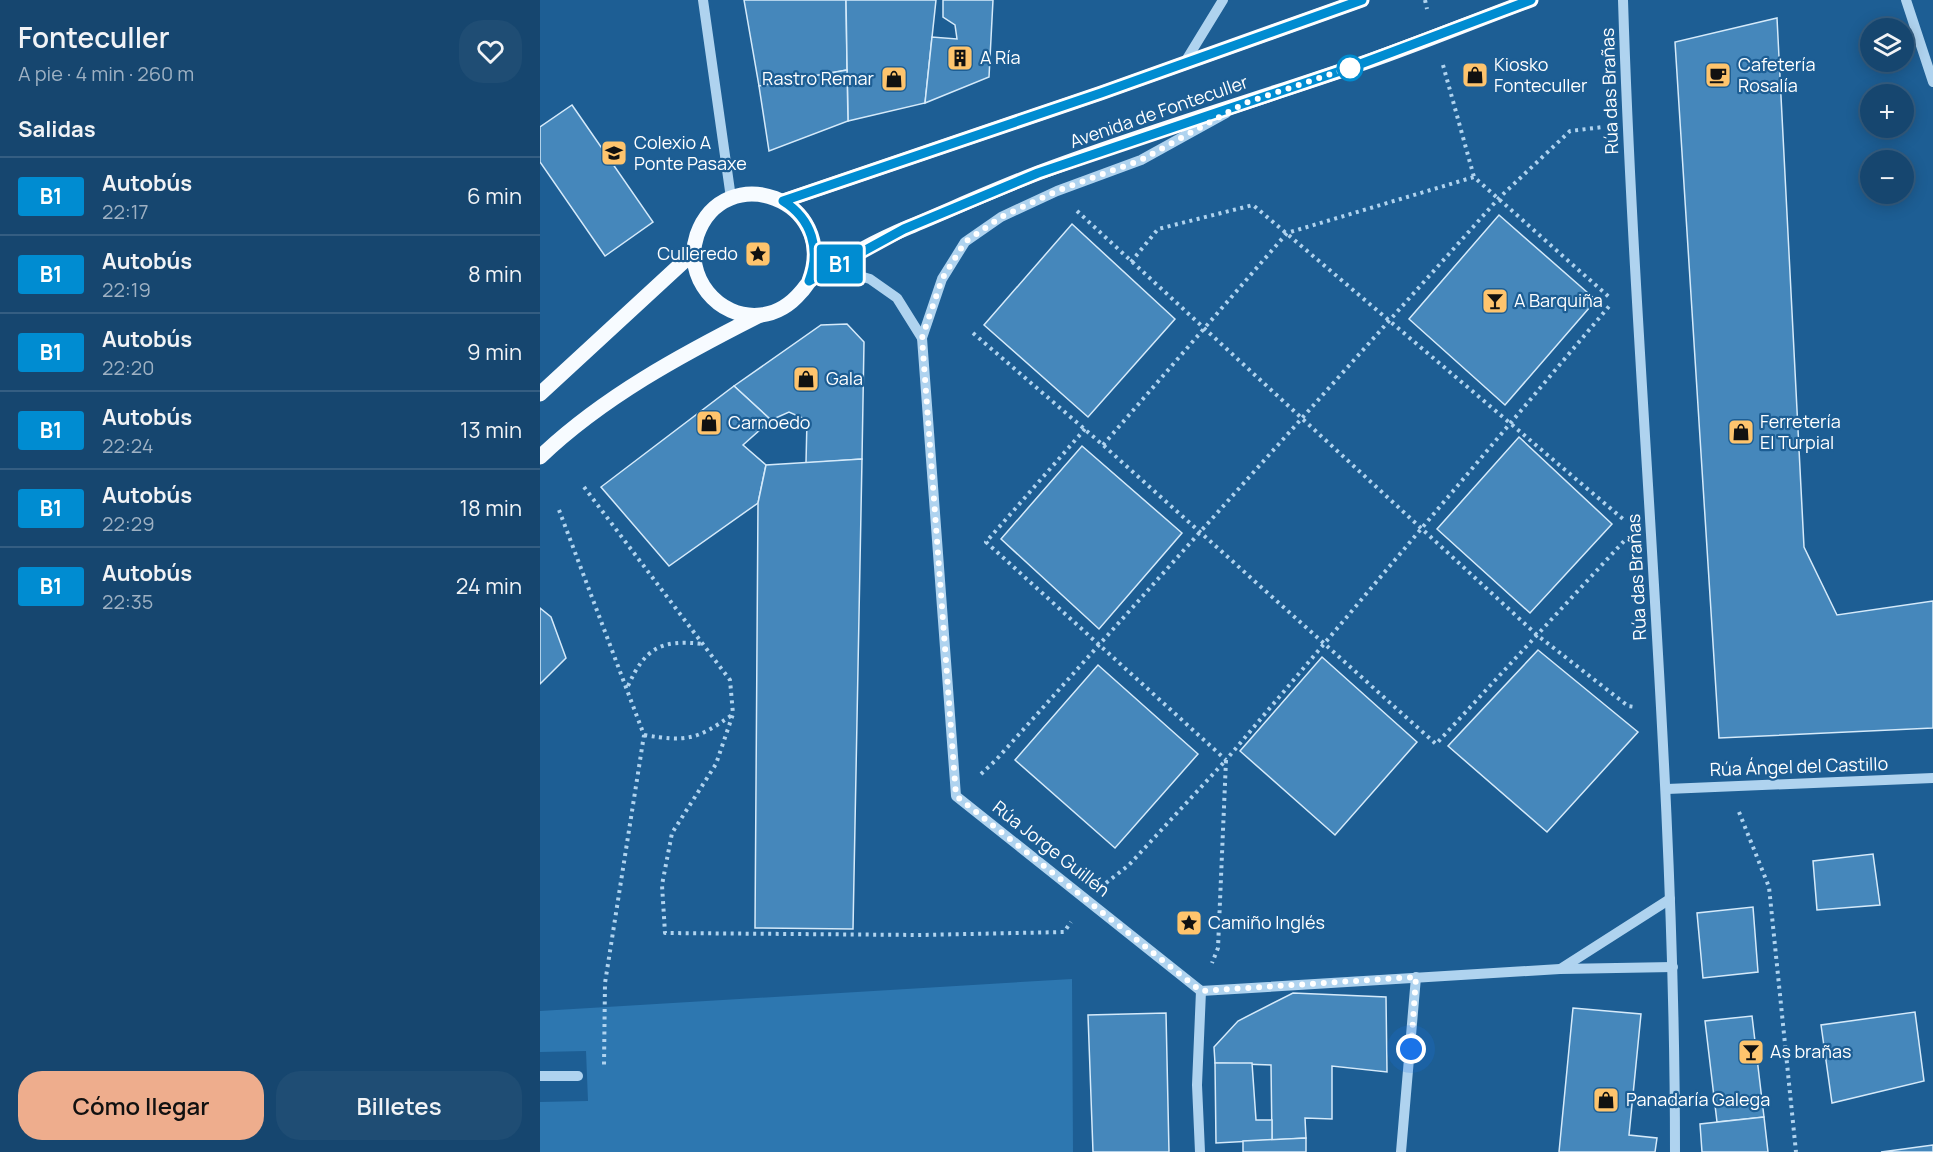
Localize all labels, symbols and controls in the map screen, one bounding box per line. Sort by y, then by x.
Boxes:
text: Fonteculler [18,18,170,56]
map controls [1860,18,1914,204]
button: layers [1860,18,1914,72]
button: heart [459,20,522,83]
street label: Rúa das Brañas [1595,27,1623,155]
building icon: A Ría [945,43,975,73]
place label: A Ría [980,45,1021,69]
place label: Kiosko Fonteculler [1494,52,1588,97]
place label: Cafetería Rosalía [1738,52,1815,97]
unlabelled marker [1337,55,1363,81]
text: A pie · 4 min · 260 m [18,60,194,87]
shop icon: Kiosko Fonteculler [1460,60,1490,90]
cafe icon: Cafetería Rosalía [1703,60,1733,90]
shop icon: Rastro Remar [879,64,909,94]
place label: Rastro Remar [762,66,875,90]
street label: Avenida de Fonteculler [1066,69,1252,153]
button: + [1860,84,1914,138]
text: Salidas [18,114,96,144]
place label: Colexio A Ponte Pasaxe [634,130,747,175]
school or university icon: Colexio A Ponte Pasaxe [599,138,629,168]
button: − [1860,150,1914,204]
text: Autobús [102,168,192,198]
text: 6 min [467,181,522,211]
text: B1 [40,182,62,210]
text: 22:17 [102,198,149,225]
place icon: Culleredo [743,239,773,269]
place label: Culleredo [657,241,738,265]
line badge: B1 [813,244,867,284]
text: Autobús [102,246,192,276]
text: B1 [829,250,851,278]
text: 8 min [468,259,522,289]
text: B1 [40,260,62,288]
text: 22:19 [102,276,151,303]
bar icon: A Barquiña [1480,286,1510,316]
place label: A Barquiña [1514,288,1603,312]
text: Autobús [102,324,192,354]
text: 9 min [467,337,522,367]
text: B1 [40,338,62,366]
text: 22:20 [102,354,154,381]
shop icon: Gala [791,364,821,394]
place label: Gala [826,366,863,390]
text: Autobús [102,402,192,432]
shop icon: Carnoedo [694,408,724,438]
place label: Ferretería El Turpial [1760,409,1841,454]
place label: Carnoedo [728,410,810,434]
text: 13 min [460,415,522,445]
text: B1 [40,416,62,444]
shop icon: Ferretería El Turpial [1726,417,1756,447]
text: 22:24 [102,432,154,459]
text: Autobús [102,480,192,510]
text: 18 min [459,493,522,523]
text: B1 [40,494,62,522]
text: 22:29 [102,510,155,537]
street label: Rúa das Brañas [1621,513,1651,641]
text: Autobús [102,558,192,588]
text: 24 min [456,571,522,601]
text: B1 [40,572,62,600]
text: 22:35 [102,588,153,615]
street label: Rúa Ángel del Castillo [1709,751,1889,781]
street label: Rúa Jorge Guillén [988,795,1115,902]
place icon: Camiño Inglés [1174,908,1204,938]
place label: Camiño Inglés [1208,910,1325,934]
your location [1396,1034,1426,1064]
bar icon: As brañas [1736,1037,1766,1067]
place label: As brañas [1770,1039,1851,1063]
button: Cómo llegar [18,1071,264,1140]
button: Billetes [276,1071,522,1140]
shop icon: Panadaría Galega [1591,1085,1621,1115]
place label: Panadaría Galega [1626,1087,1770,1111]

